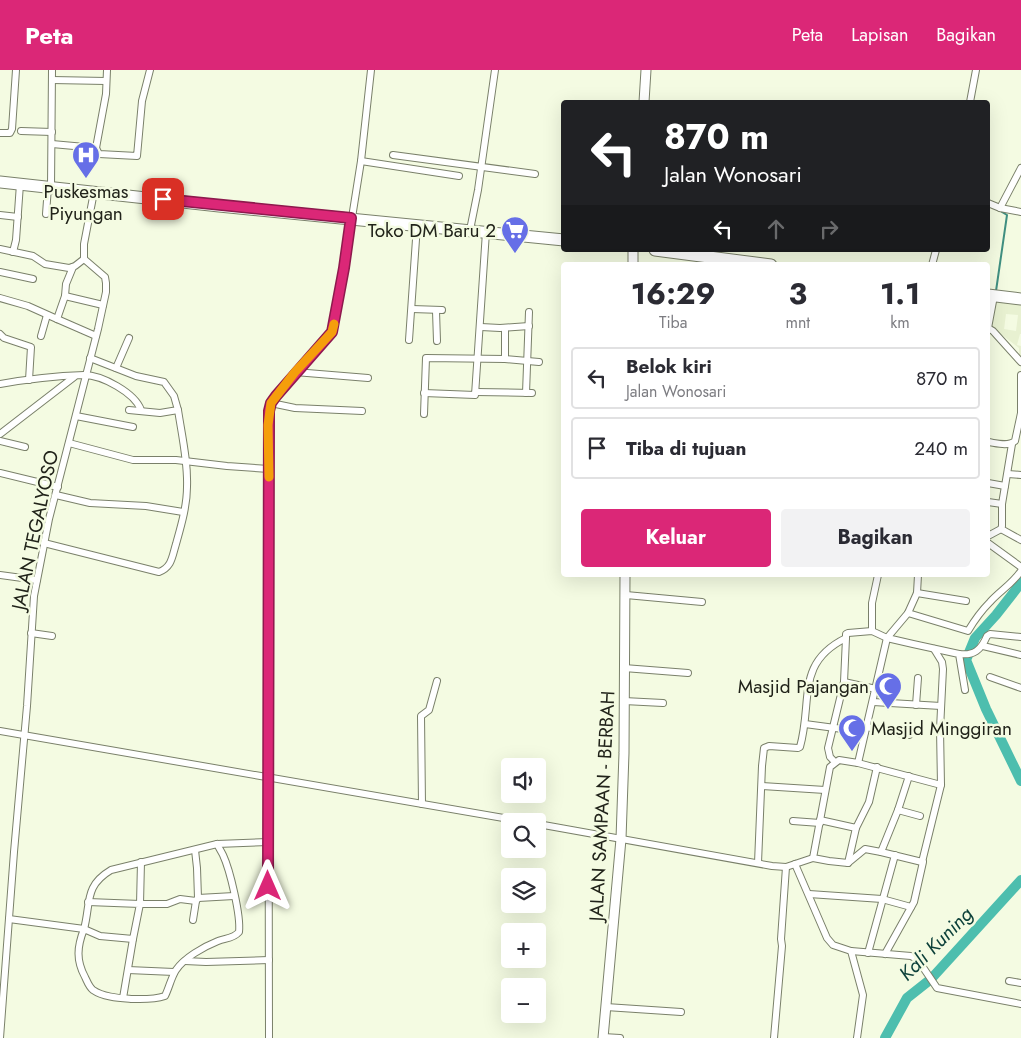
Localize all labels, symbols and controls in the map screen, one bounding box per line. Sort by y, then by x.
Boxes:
text: Peta [25,18,74,53]
text: Peta [792,22,823,48]
text: Lapisan [851,22,908,48]
text: Bagikan [936,22,996,48]
text: 870 m [664,112,769,162]
icon: left [581,120,646,185]
hospital icon: Puskesmas Piyungan [71,140,101,179]
text: Jalan Wonosari [664,158,802,190]
place label: Puskesmas Piyungan [44,178,129,227]
pin [142,178,184,220]
icon: arrive [149,185,177,213]
supermarket icon: Toko DM Baru 2 [500,215,530,254]
icon: left [709,215,737,243]
icon: ahead [762,215,790,243]
icon: right [815,215,843,243]
place label: Toko DM Baru 2 [368,217,496,244]
text: 16:29 [631,272,716,315]
text: 3 [788,272,807,315]
text: 1.1 [880,272,920,315]
text: Tiba [659,311,687,334]
text: mnt [785,311,810,334]
text: km [890,311,910,334]
text: Belok kiri [626,353,712,380]
icon: left [583,364,611,392]
text: 870 m [916,365,968,392]
text: Jalan Wonosari [626,380,726,403]
icon: arrive [583,434,611,462]
text: Tiba di tujuan [626,435,746,462]
text: 240 m [914,435,968,462]
street label: JALAN TEGALYOSO [4,448,65,615]
button: Keluar [581,509,771,567]
button: Bagikan [781,509,970,567]
mosque icon: Masjid Pajangan [873,671,903,710]
place label: Masjid Pajangan [738,673,869,700]
street label: JALAN SAMPAAN - BERBAH [582,690,622,925]
mosque icon: Masjid Minggiran [837,713,867,752]
place label: Masjid Minggiran [871,715,1012,742]
map controls [501,758,546,1023]
button: sound [501,758,546,803]
button: search [501,813,546,858]
position arrow [241,859,293,911]
button: layers [501,868,546,913]
water label: Kali Kuning [892,900,980,988]
button: + [501,923,546,968]
button: − [501,978,546,1023]

